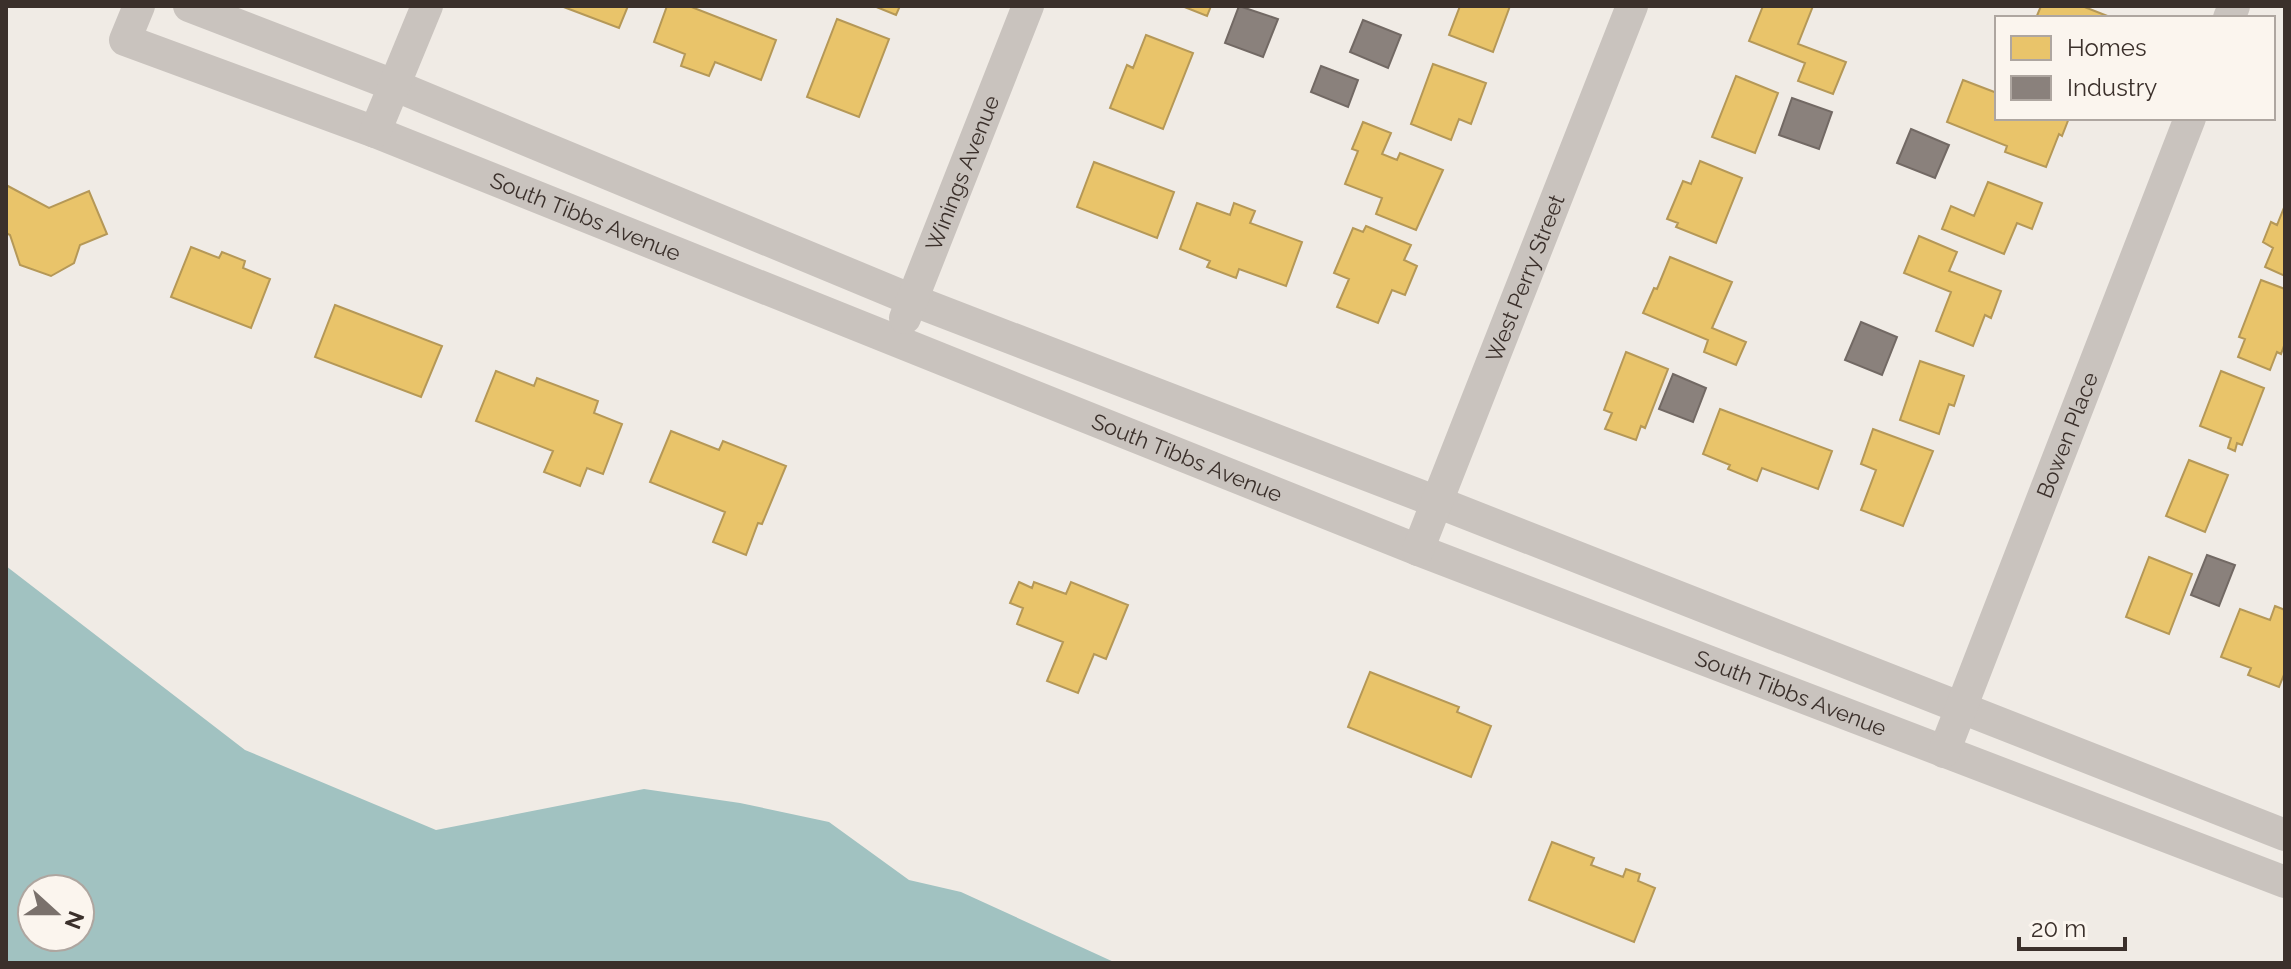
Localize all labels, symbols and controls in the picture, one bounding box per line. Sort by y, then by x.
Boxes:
legend [1995,16,2275,120]
text: Homes [2067,33,2147,62]
text: Industry [2067,73,2157,102]
street label: Winings Avenue [920,91,1005,254]
street label: South Tibbs Avenue [487,167,685,266]
street label: West Perry Street [1480,190,1570,366]
street label: Bowen Place [2031,368,2103,502]
street label: South Tibbs Avenue [1088,408,1286,507]
street label: South Tibbs Avenue [1691,644,1890,741]
north arrow [16,873,96,953]
scale bar [2019,901,2125,951]
text: N [60,908,90,933]
text: 20 m [2031,914,2086,943]

